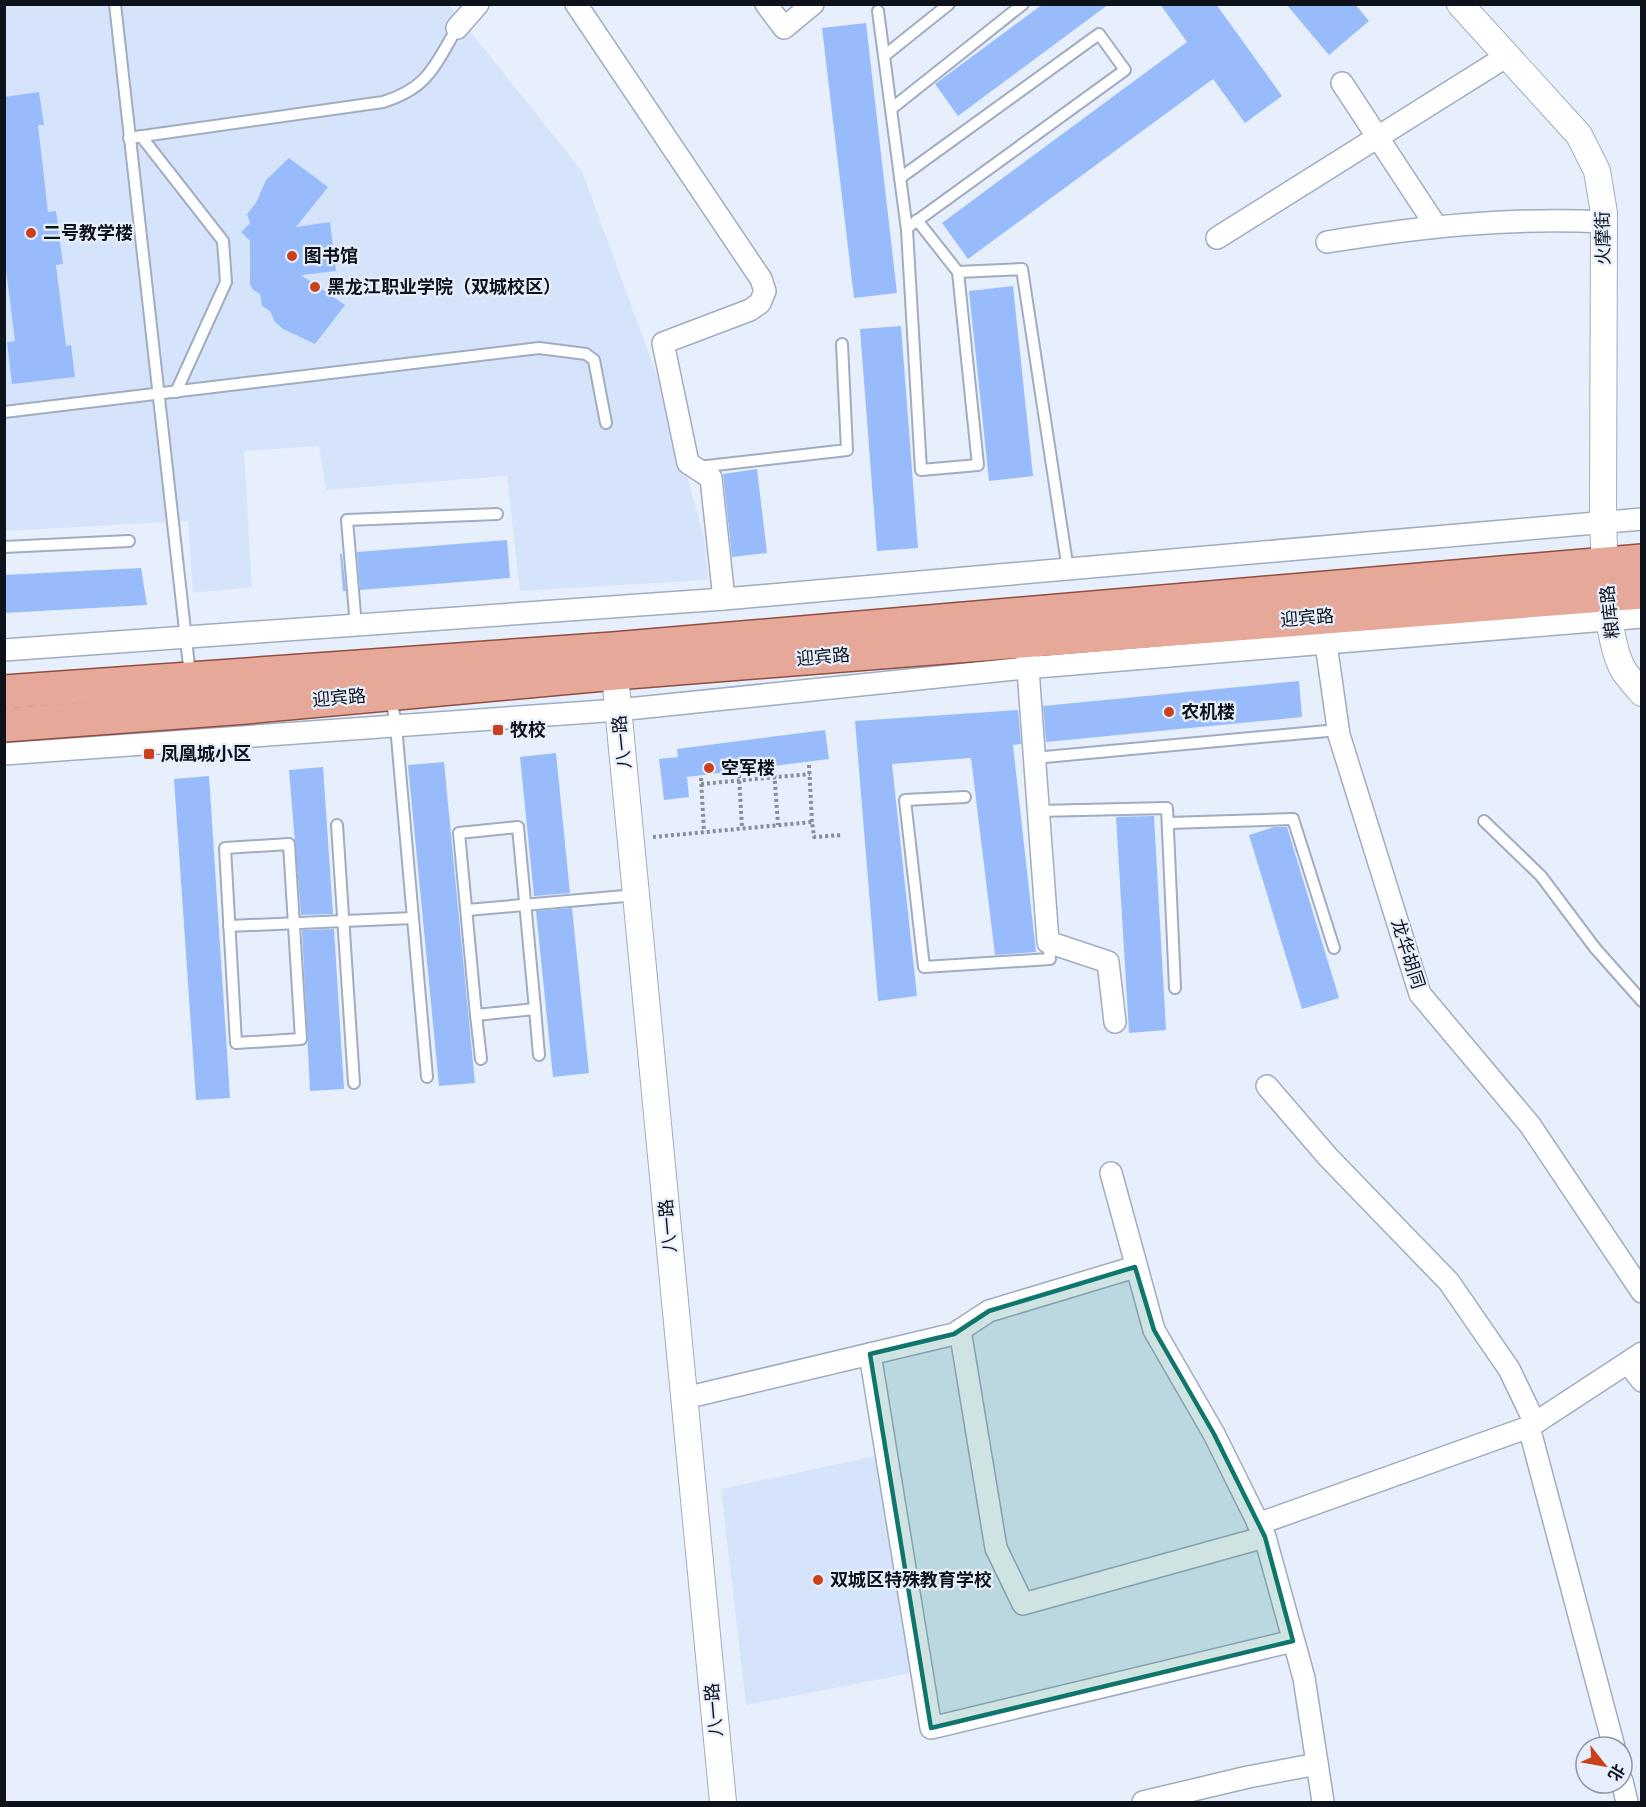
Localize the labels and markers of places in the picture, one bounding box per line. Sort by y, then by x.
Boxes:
place label: 二号教学楼 [43,222,133,243]
marker: 二号教学楼 [24,226,38,240]
place label: 图书馆 [304,245,358,266]
marker: 图书馆 [285,249,299,263]
place label: 黑龙江职业学院（双城校区） [327,276,561,297]
marker: 黑龙江职业学院（双城校区） [308,280,322,294]
place label: 农机楼 [1181,701,1235,722]
marker: 农机楼 [1162,705,1176,719]
place label: 牧校 [510,719,546,740]
marker: 牧校 [491,723,505,737]
place label: 凤凰城小区 [161,743,251,764]
marker: 凤凰城小区 [142,747,156,761]
place label: 空军楼 [721,757,775,778]
marker: 空军楼 [702,761,716,775]
place label: 双城区特殊教育学校 [830,1569,992,1590]
marker: 双城区特殊教育学校 [811,1573,825,1587]

